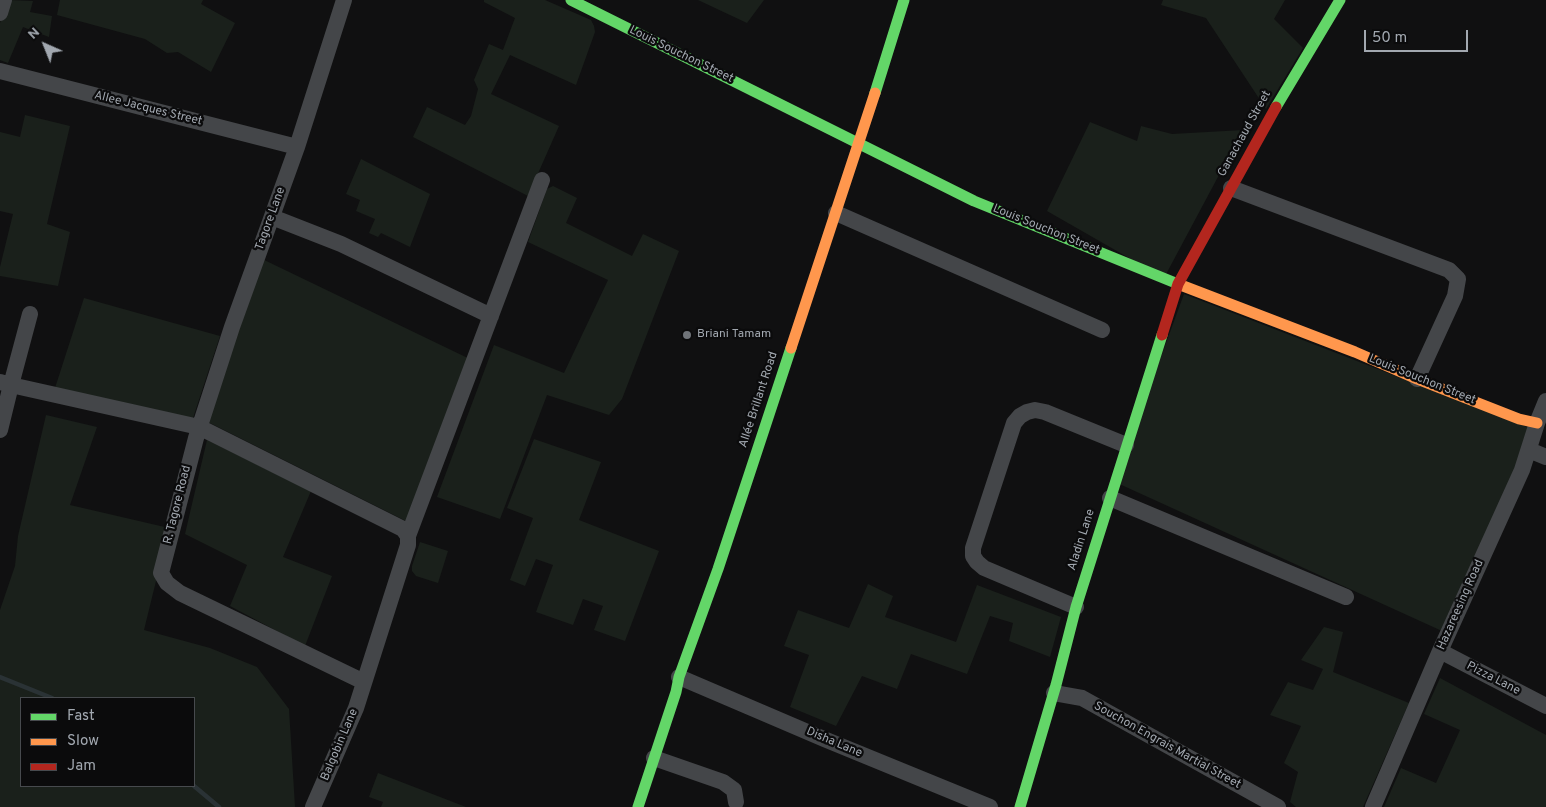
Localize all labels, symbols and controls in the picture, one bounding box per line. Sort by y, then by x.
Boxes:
north arrow [20,20,70,70]
scale bar [1366,20,1470,52]
street label: Louis Souchon Street [627,23,735,87]
text: N [25,24,44,43]
text: 50 m [1372,29,1407,48]
street label: Ganachaud Street [1215,88,1275,180]
street label: Allee Jacques Street [93,89,203,129]
street label: Tagore Lane [253,185,289,253]
street label: Louis Souchon Street [990,202,1102,258]
place label: Briani Tamam [697,328,771,342]
marker: Briani Tamam [681,329,693,341]
street label: Allée Brillant Road [737,350,781,450]
street label: Louis Souchon Street [1366,352,1478,408]
street label: R. Tagore Road [161,464,195,546]
street label: Aladin Lane [1065,507,1099,573]
street label: Hazareesing Road [1435,558,1487,652]
street label: Pizza Lane [1464,659,1522,699]
legend [20,697,195,787]
street label: Souchon Engrais Martial Street [1091,699,1243,793]
text: Fast [67,707,95,726]
street label: Balgobin Lane [318,707,362,783]
street label: Disha Lane [804,725,864,761]
text: Slow [67,732,99,751]
text: Jam [67,757,96,776]

